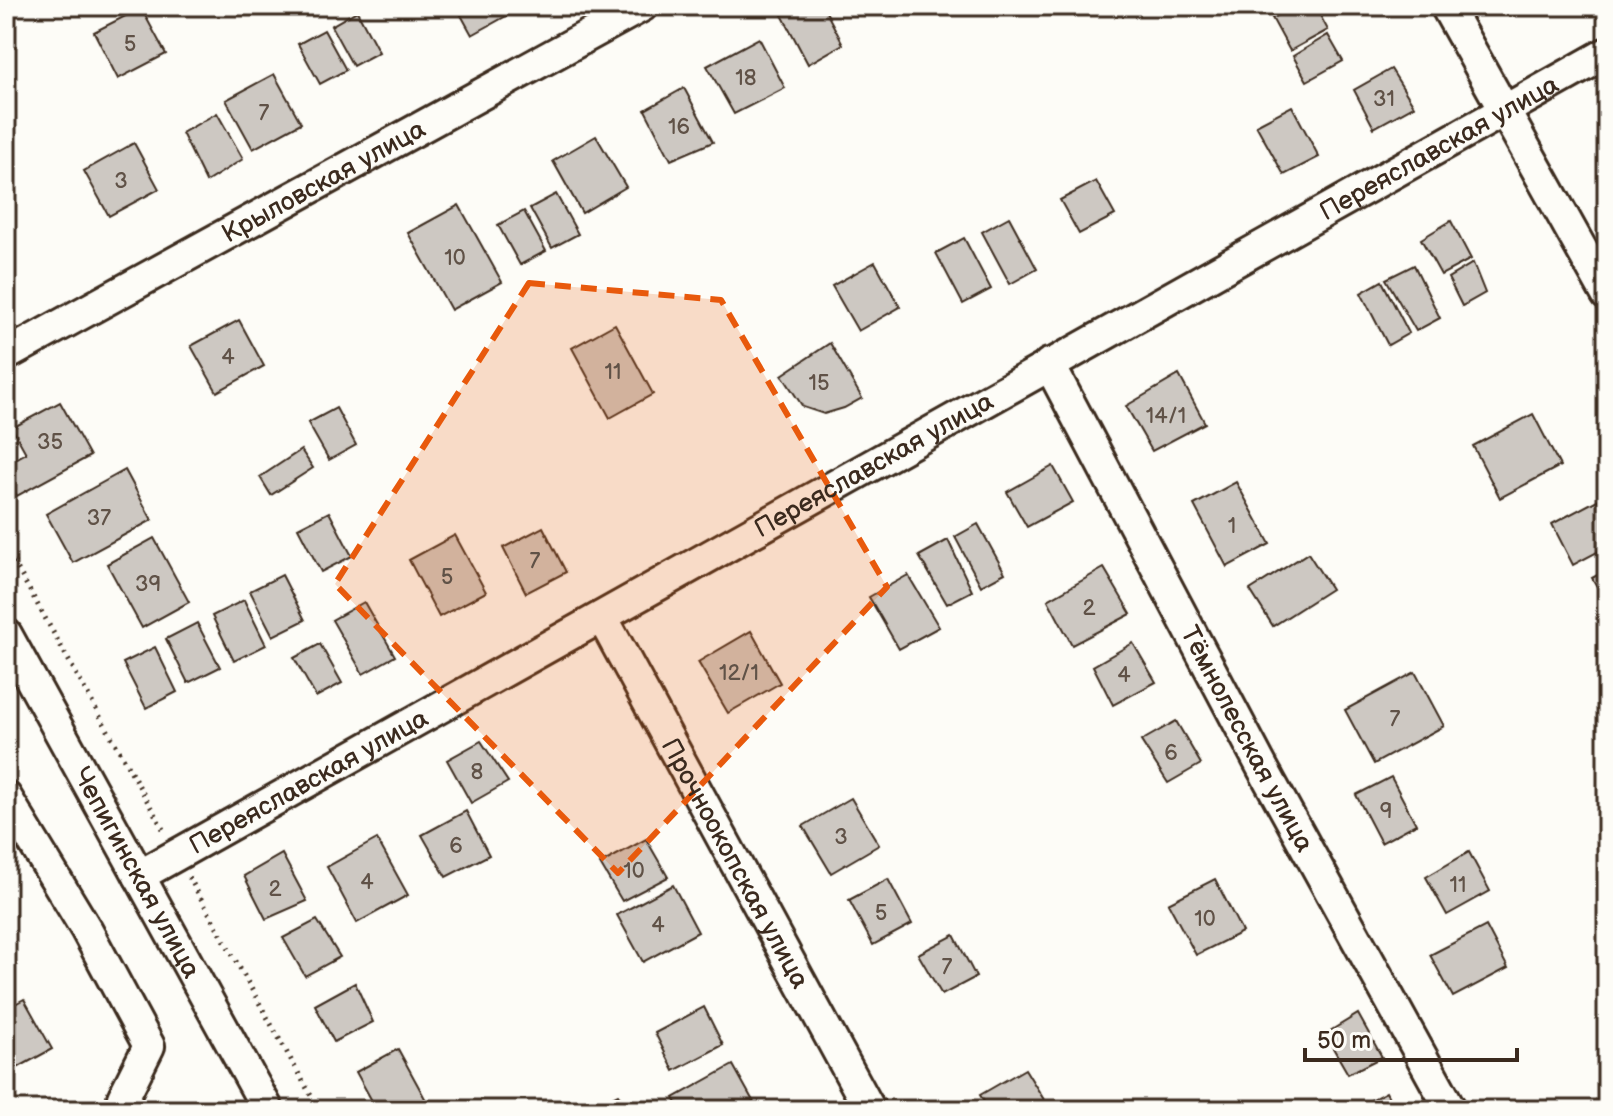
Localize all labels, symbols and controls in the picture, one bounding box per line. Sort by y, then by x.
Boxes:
house number: 5 [124,31,136,58]
house number: 18 [735,65,757,92]
street label: Переяславская улица [1314,69,1564,228]
house number: 31 [1373,86,1395,113]
house number: 7 [259,100,270,127]
street label: Крыловская улица [217,114,431,250]
house number: 16 [668,114,690,141]
house number: 3 [114,168,128,195]
house number: 10 [444,245,466,272]
house number: 4 [221,344,235,371]
house number: 11 [604,359,622,386]
house number: 15 [808,370,830,397]
street label: Переяславская улица [749,386,999,545]
house number: 14/1 [1146,403,1186,430]
house number: 35 [37,429,63,456]
house number: 37 [87,505,111,532]
house number: 1 [1228,513,1236,540]
house number: 7 [530,548,541,575]
house number: 5 [441,564,453,591]
house number: 39 [135,571,161,598]
house number: 2 [1083,595,1096,622]
street label: Тёмнолесская улица [1173,621,1320,858]
house number: 12/1 [719,660,759,687]
house number: 4 [1117,662,1131,689]
street label: Переяславская улица [184,703,434,862]
house number: 7 [1390,706,1401,733]
street label: Прочноокопская улица [654,733,815,994]
house number: 6 [1164,740,1178,767]
house number: 8 [471,759,483,786]
street label: Чепигинская улица [65,762,206,984]
house number: 9 [1380,798,1392,825]
house number: 3 [834,824,848,851]
house number: 6 [449,833,463,860]
house number: 10 [623,858,645,885]
house number: 4 [360,869,374,896]
house number: 11 [1449,872,1467,899]
house number: 2 [269,876,282,903]
house number: 5 [875,900,887,927]
house number: 10 [1194,906,1216,933]
house number: 4 [651,912,665,939]
house number: 7 [942,954,953,981]
scale bar [1305,1012,1517,1062]
text: 50 m [1317,1026,1371,1055]

